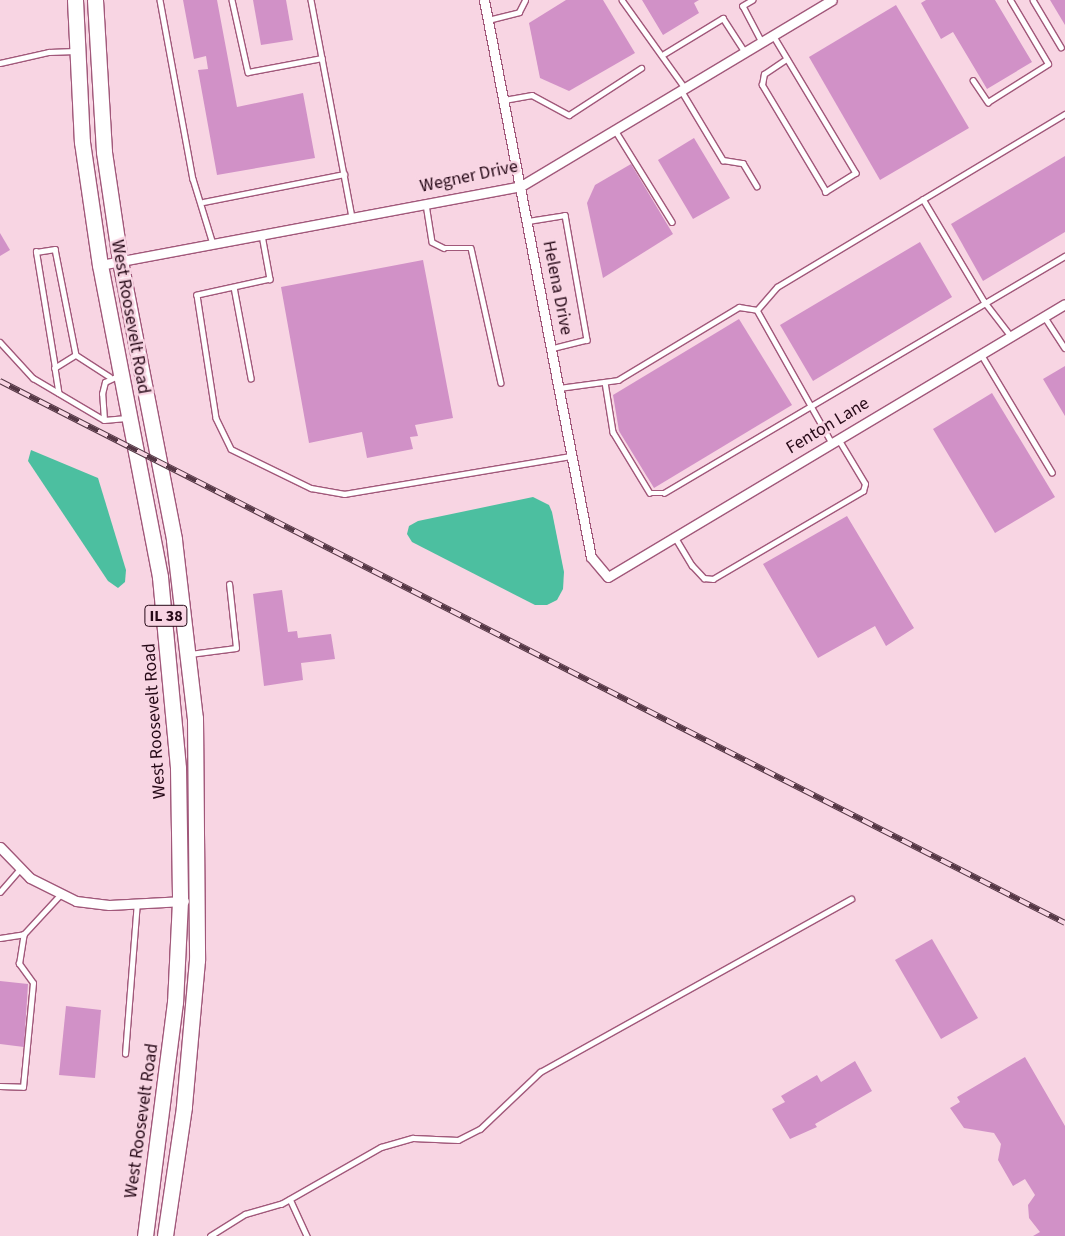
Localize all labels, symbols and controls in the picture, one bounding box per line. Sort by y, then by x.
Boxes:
street label: Wegner Drive [418,156,520,198]
street label: West Roosevelt Road [106,238,154,396]
street label: Helena Drive [537,239,577,337]
street label: Fenton Lane [783,393,873,459]
road number: IL 38 [144,602,188,630]
street label: West Roosevelt Road [139,642,171,800]
street label: West Roosevelt Road [120,1042,164,1200]

